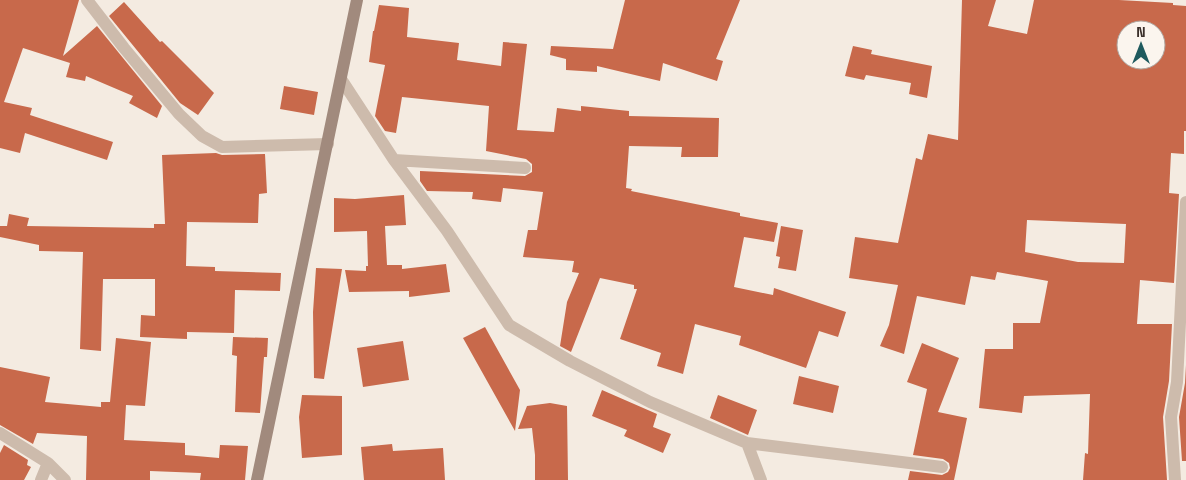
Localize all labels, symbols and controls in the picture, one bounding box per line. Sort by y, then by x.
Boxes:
north arrow [1116,20,1166,70]
text: N [1136,23,1146,41]

